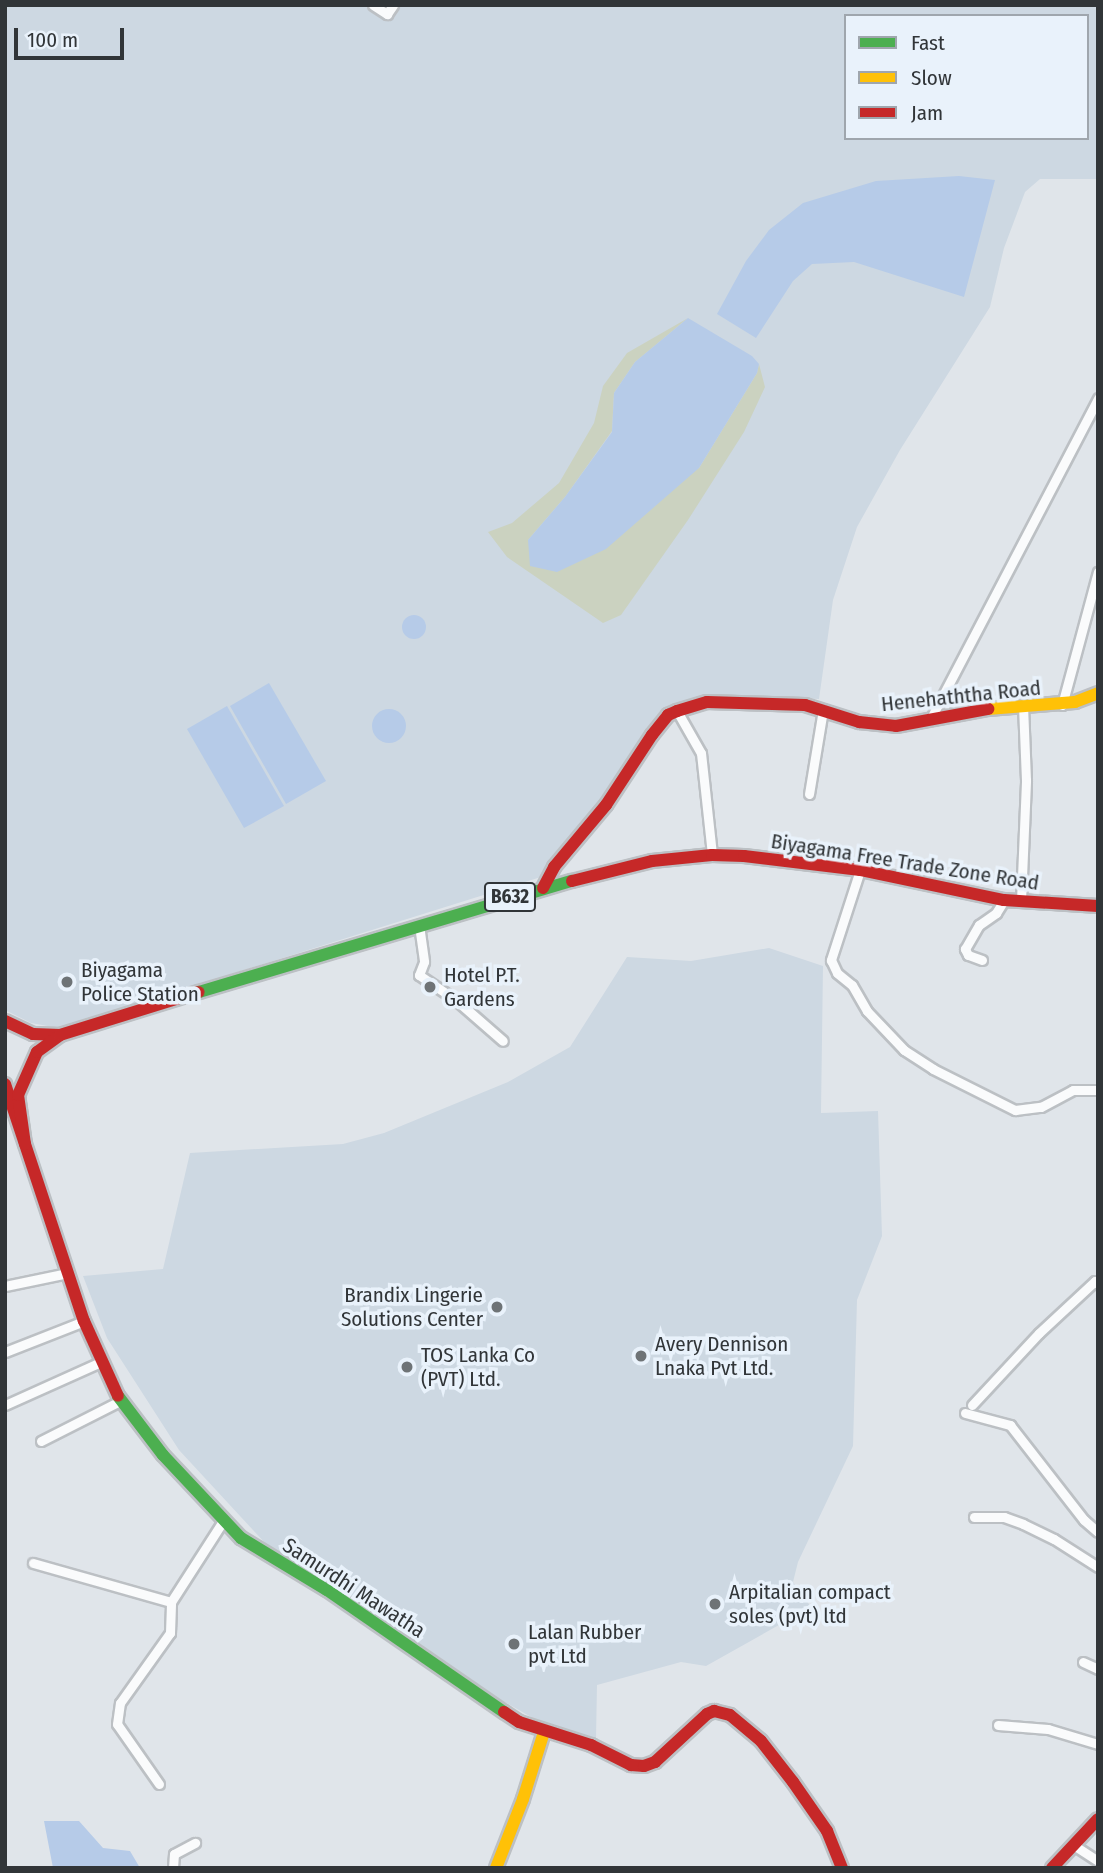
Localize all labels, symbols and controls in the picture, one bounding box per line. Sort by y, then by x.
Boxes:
scale bar [18,14,128,58]
legend [844,14,1089,140]
text: 100 m [27,27,78,53]
text: Fast [911,30,945,56]
text: Slow [911,65,952,91]
text: Jam [911,100,943,126]
street label: Henehaththa Road [880,675,1042,717]
street label: Biyagama Free Trade Zone Road [769,828,1041,896]
road number: B632 [484,882,536,912]
place label: Biyagama Police Station [81,957,199,1007]
place label: Hotel P.T. Gardens [444,962,520,1012]
marker: Biyagama Police Station [59,974,75,990]
marker: Hotel P.T. Gardens [422,979,438,995]
place label: Brandix Lingerie Solutions Center [341,1282,483,1332]
marker: Brandix Lingerie Solutions Center [489,1299,505,1315]
place label: Avery Dennison Lnaka Pvt Ltd. [655,1331,788,1381]
place label: TOS Lanka Co (PVT) Ltd. [421,1342,535,1392]
marker: Avery Dennison Lnaka Pvt Ltd. [633,1348,649,1364]
marker: TOS Lanka Co (PVT) Ltd. [399,1359,415,1375]
street label: Samurdhi Mawatha [278,1533,430,1643]
place label: Arpitalian compact soles (pvt) ltd [729,1579,891,1629]
marker: Arpitalian compact soles (pvt) ltd [707,1596,723,1612]
place label: Lalan Rubber pvt Ltd [528,1619,641,1669]
marker: Lalan Rubber pvt Ltd [506,1636,522,1652]

